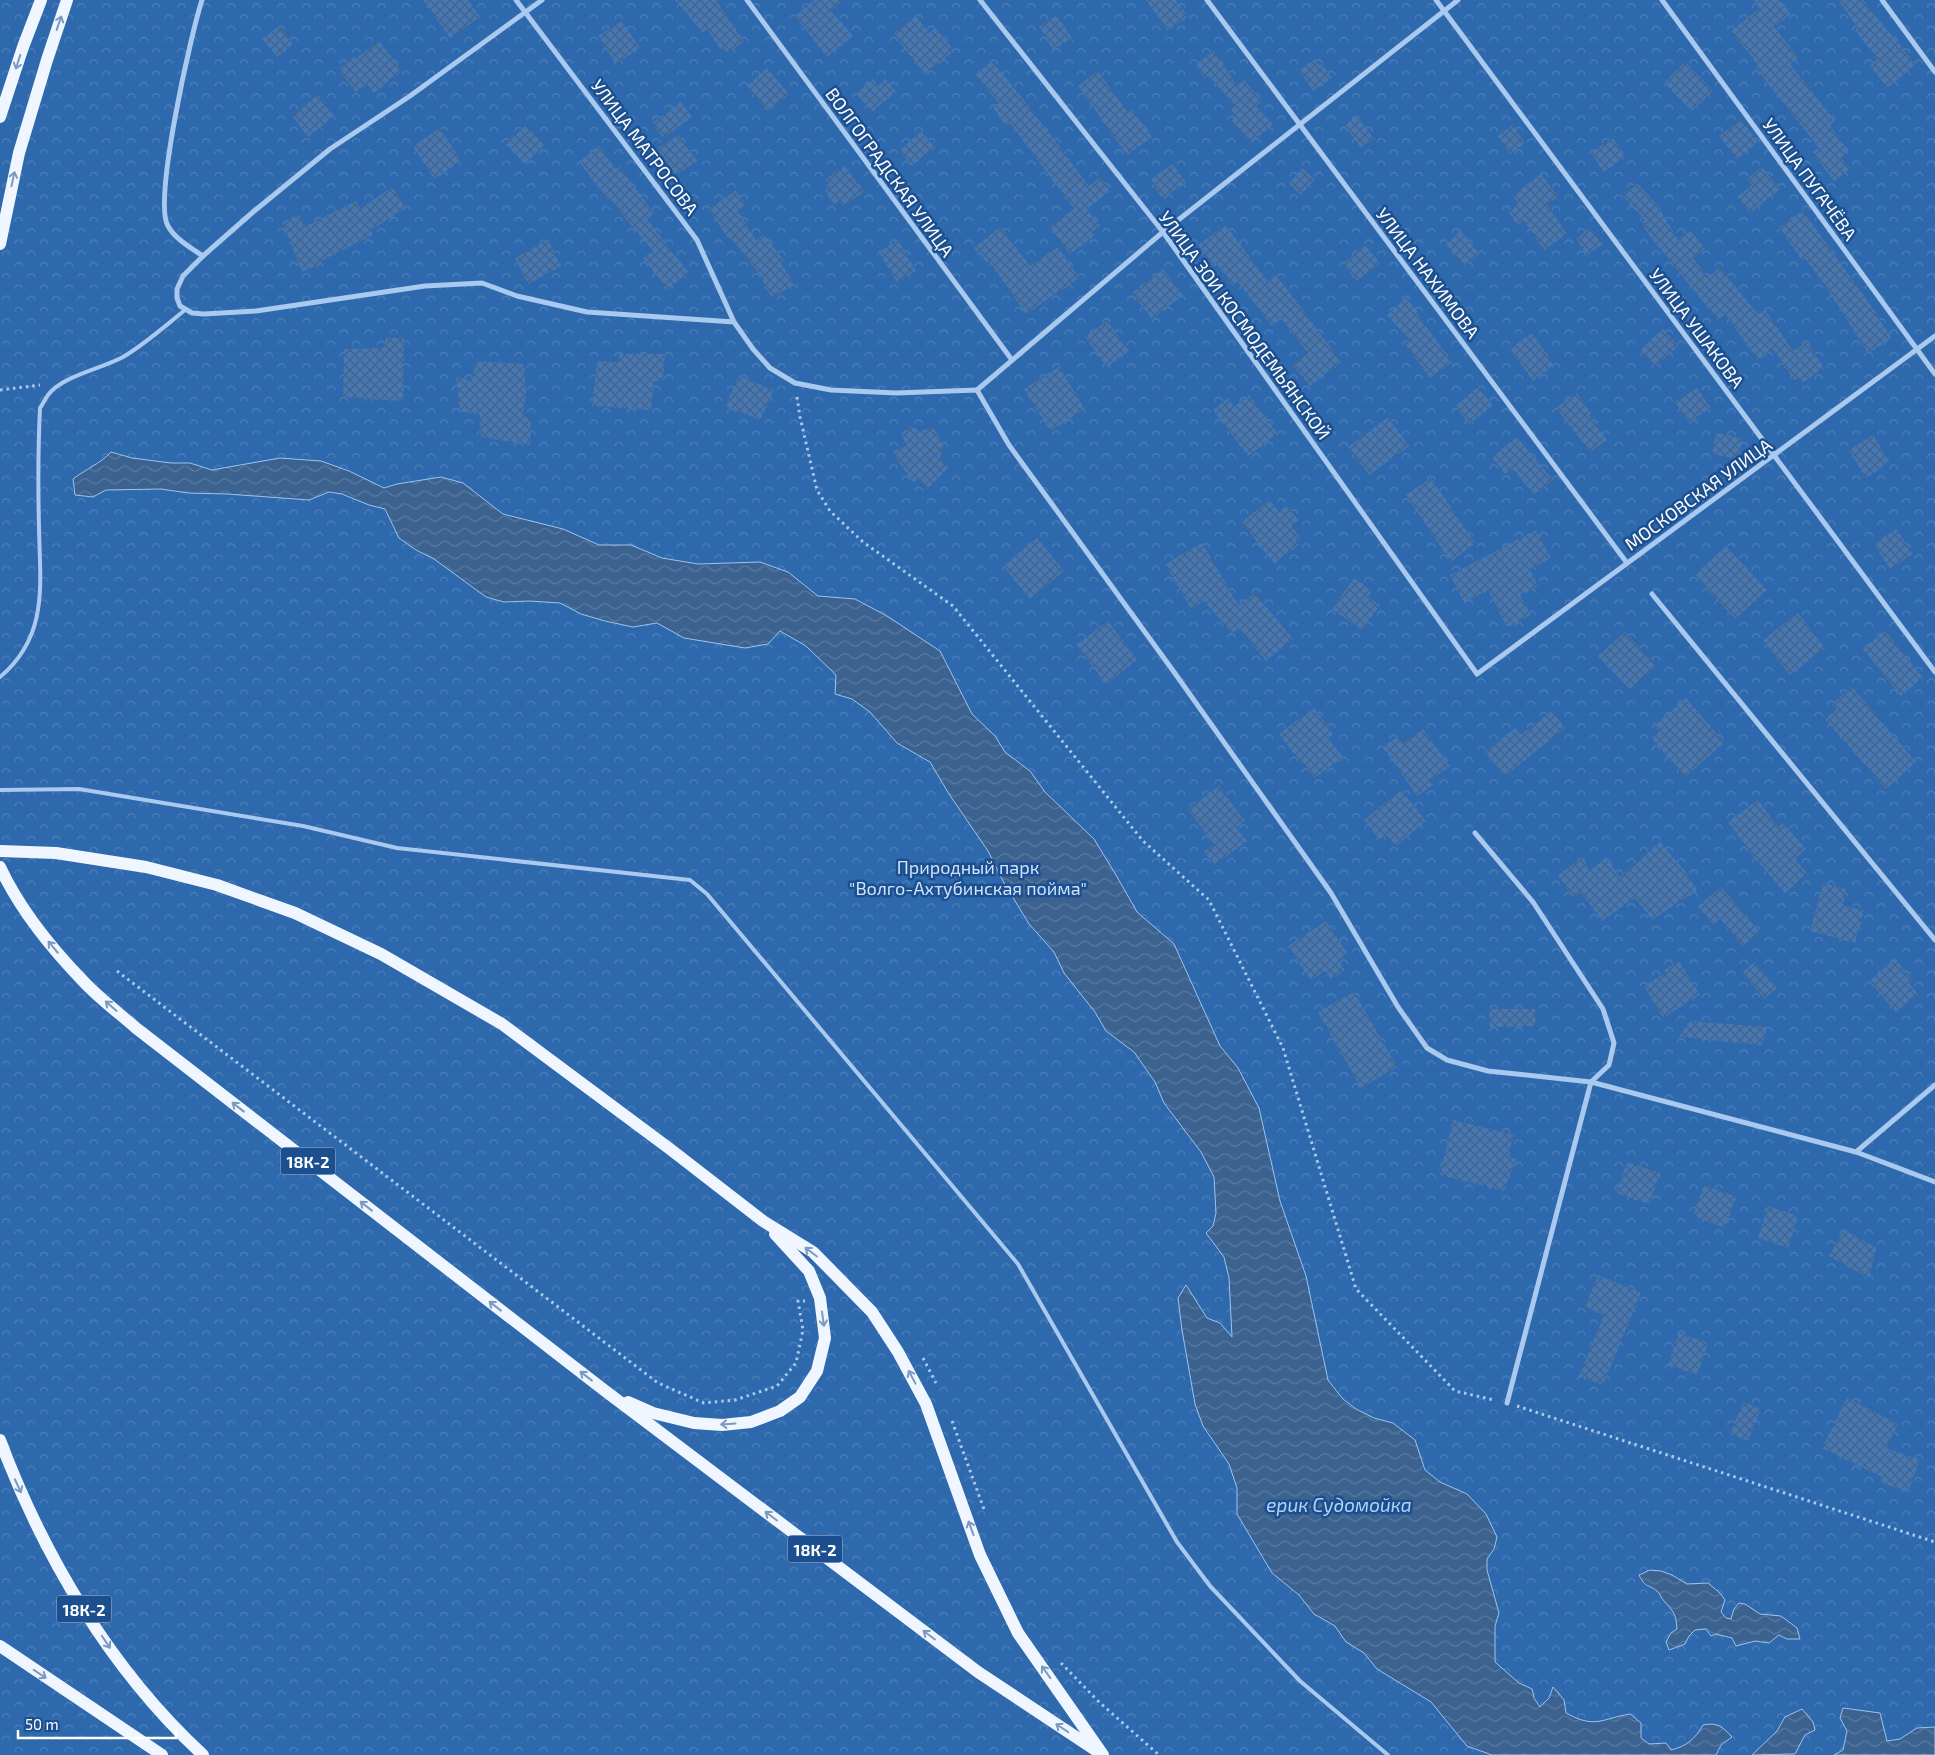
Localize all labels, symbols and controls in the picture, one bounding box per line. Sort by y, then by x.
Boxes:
one-way arrow [55,16,64,31]
one-way arrow [13,54,22,69]
street label: УЛИЦА МАТРОСОВА [587,75,704,220]
street label: ВОЛГОГРАДСКАЯ УЛИЦА [821,83,959,262]
street label: УЛИЦА ПУГАЧЁВА [1758,114,1862,245]
one-way arrow [9,171,19,187]
street label: УЛИЦА НАХИМОВА [1372,203,1485,343]
street label: УЛИЦА ЗОИ КОСМОДЕМЬЯНСКОЙ [1155,206,1335,444]
street label: УЛИЦА УШАКОВА [1645,264,1750,393]
street label: МОСКОВСКАЯ УЛИЦА [1620,433,1776,555]
park label: Природный парк "Волго-Ахтубинская пойма" [849,856,1087,899]
one-way arrow [47,940,58,953]
one-way arrow [104,1000,117,1012]
one-way arrow [231,1102,245,1112]
road number: 18К-2 [280,1148,336,1174]
one-way arrow [360,1201,373,1212]
one-way arrow [804,1247,818,1257]
one-way arrow [488,1301,502,1311]
one-way arrow [818,1311,828,1327]
one-way arrow [580,1371,593,1382]
one-way arrow [906,1371,916,1385]
one-way arrow [720,1419,736,1429]
one-way arrow [13,1478,23,1493]
water label: ерик Судомойка [1266,1493,1412,1516]
one-way arrow [765,1511,778,1522]
one-way arrow [966,1521,975,1537]
road number: 18К-2 [788,1536,842,1562]
road number: 18К-2 [56,1596,112,1622]
one-way arrow [922,1630,936,1640]
one-way arrow [101,1635,111,1649]
one-way arrow [1041,1665,1051,1679]
one-way arrow [33,1669,47,1679]
scale bar [18,1708,175,1740]
text: 50 m [25,1715,59,1733]
one-way arrow [1056,1723,1070,1733]

